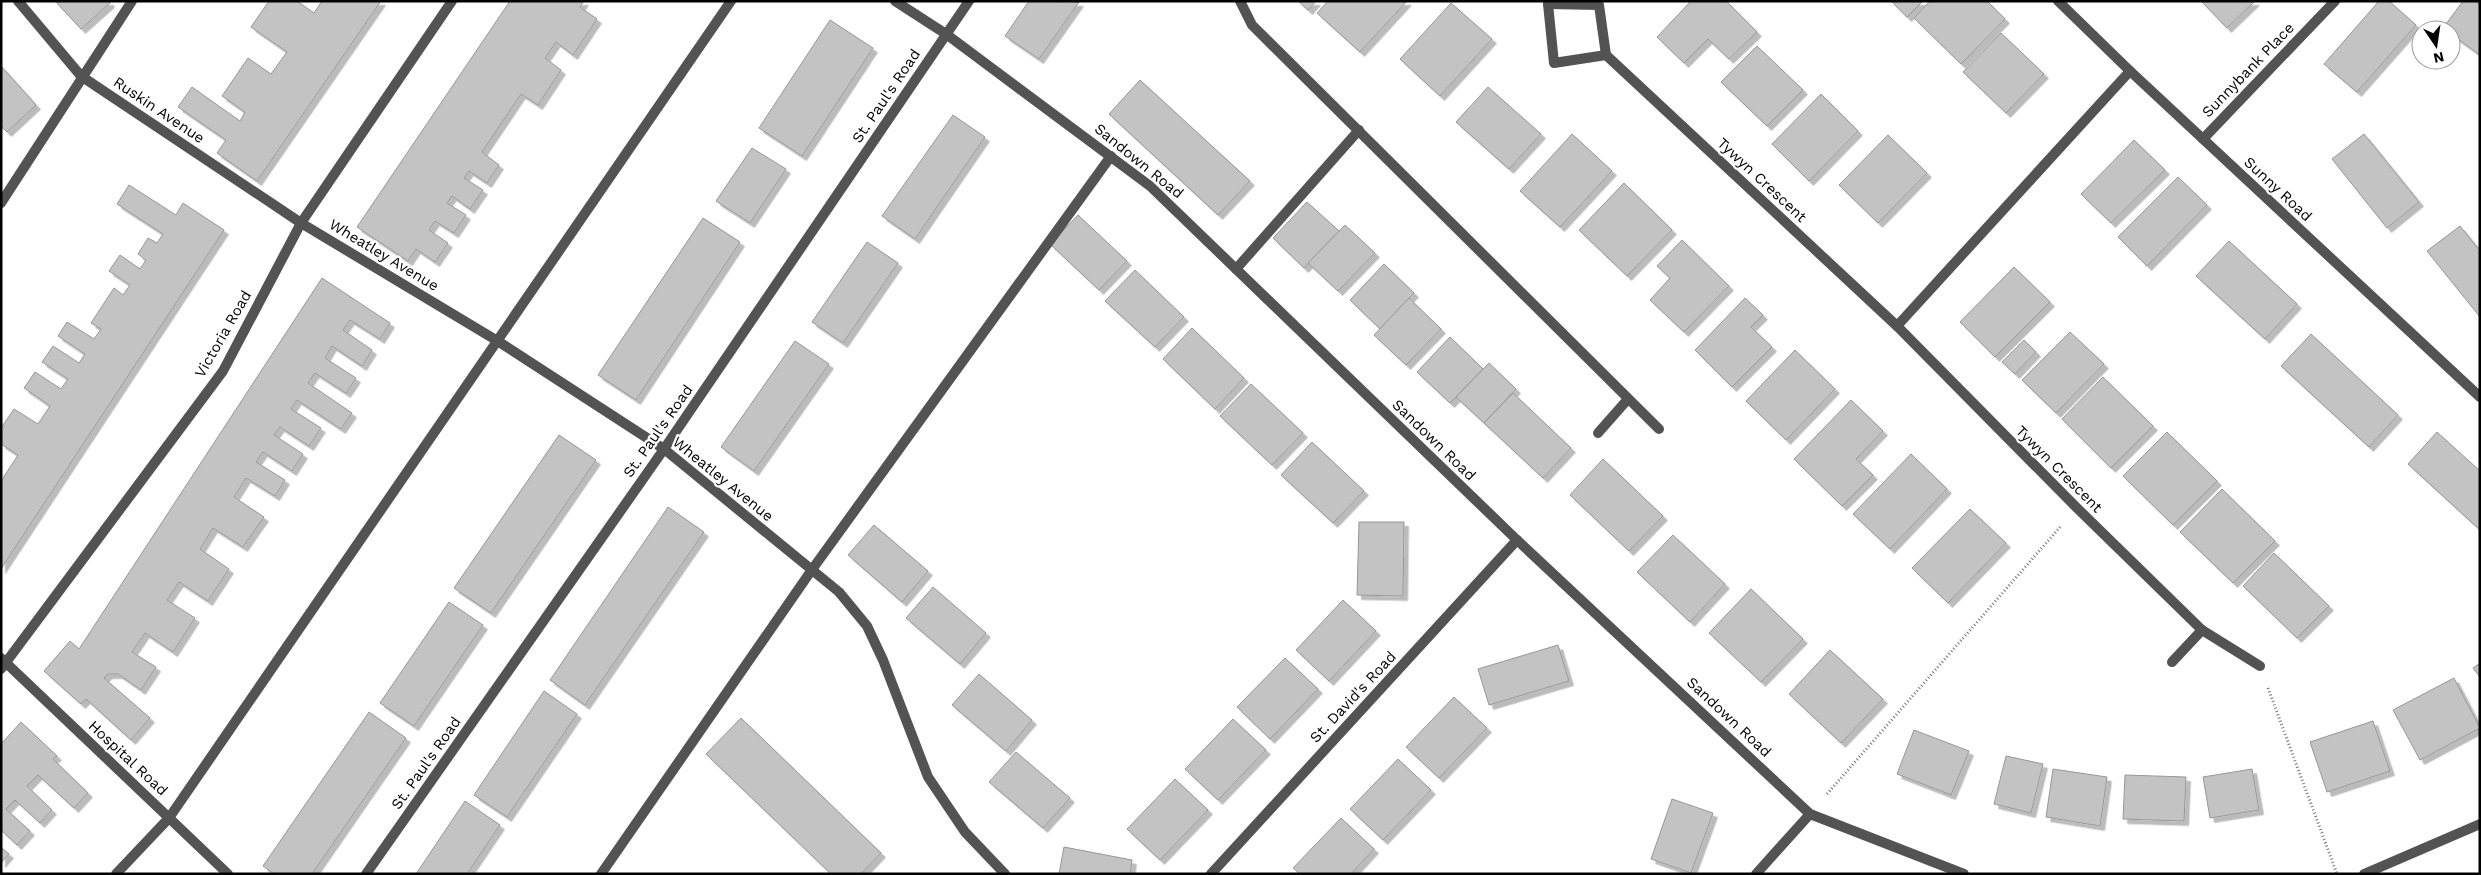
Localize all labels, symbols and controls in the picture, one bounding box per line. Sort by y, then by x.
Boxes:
street label: Sunnybank Place [2198,19,2298,121]
north arrow [2411,20,2461,70]
street label: St. Paul's Road [848,46,924,146]
text: N [2432,49,2446,67]
street label: Ruskin Avenue [110,73,208,147]
street label: Sandown Road [1091,120,1187,202]
street label: Tywyn Crescent [1714,134,1811,226]
street label: Sunny Road [2240,153,2316,225]
street label: Wheatley Avenue [326,215,442,295]
street label: Victoria Road [191,287,255,381]
street label: St. Paul's Road [619,381,697,481]
street label: Sandown Road [1389,396,1479,484]
street label: Tywyn Crescent [2012,422,2107,517]
street label: Wheatley Avenue [669,433,777,525]
street label: St. David's Road [1306,648,1400,746]
street label: Sandown Road [1683,673,1775,761]
street label: St. Paul's Road [387,713,465,813]
street label: Hospital Road [85,717,171,799]

